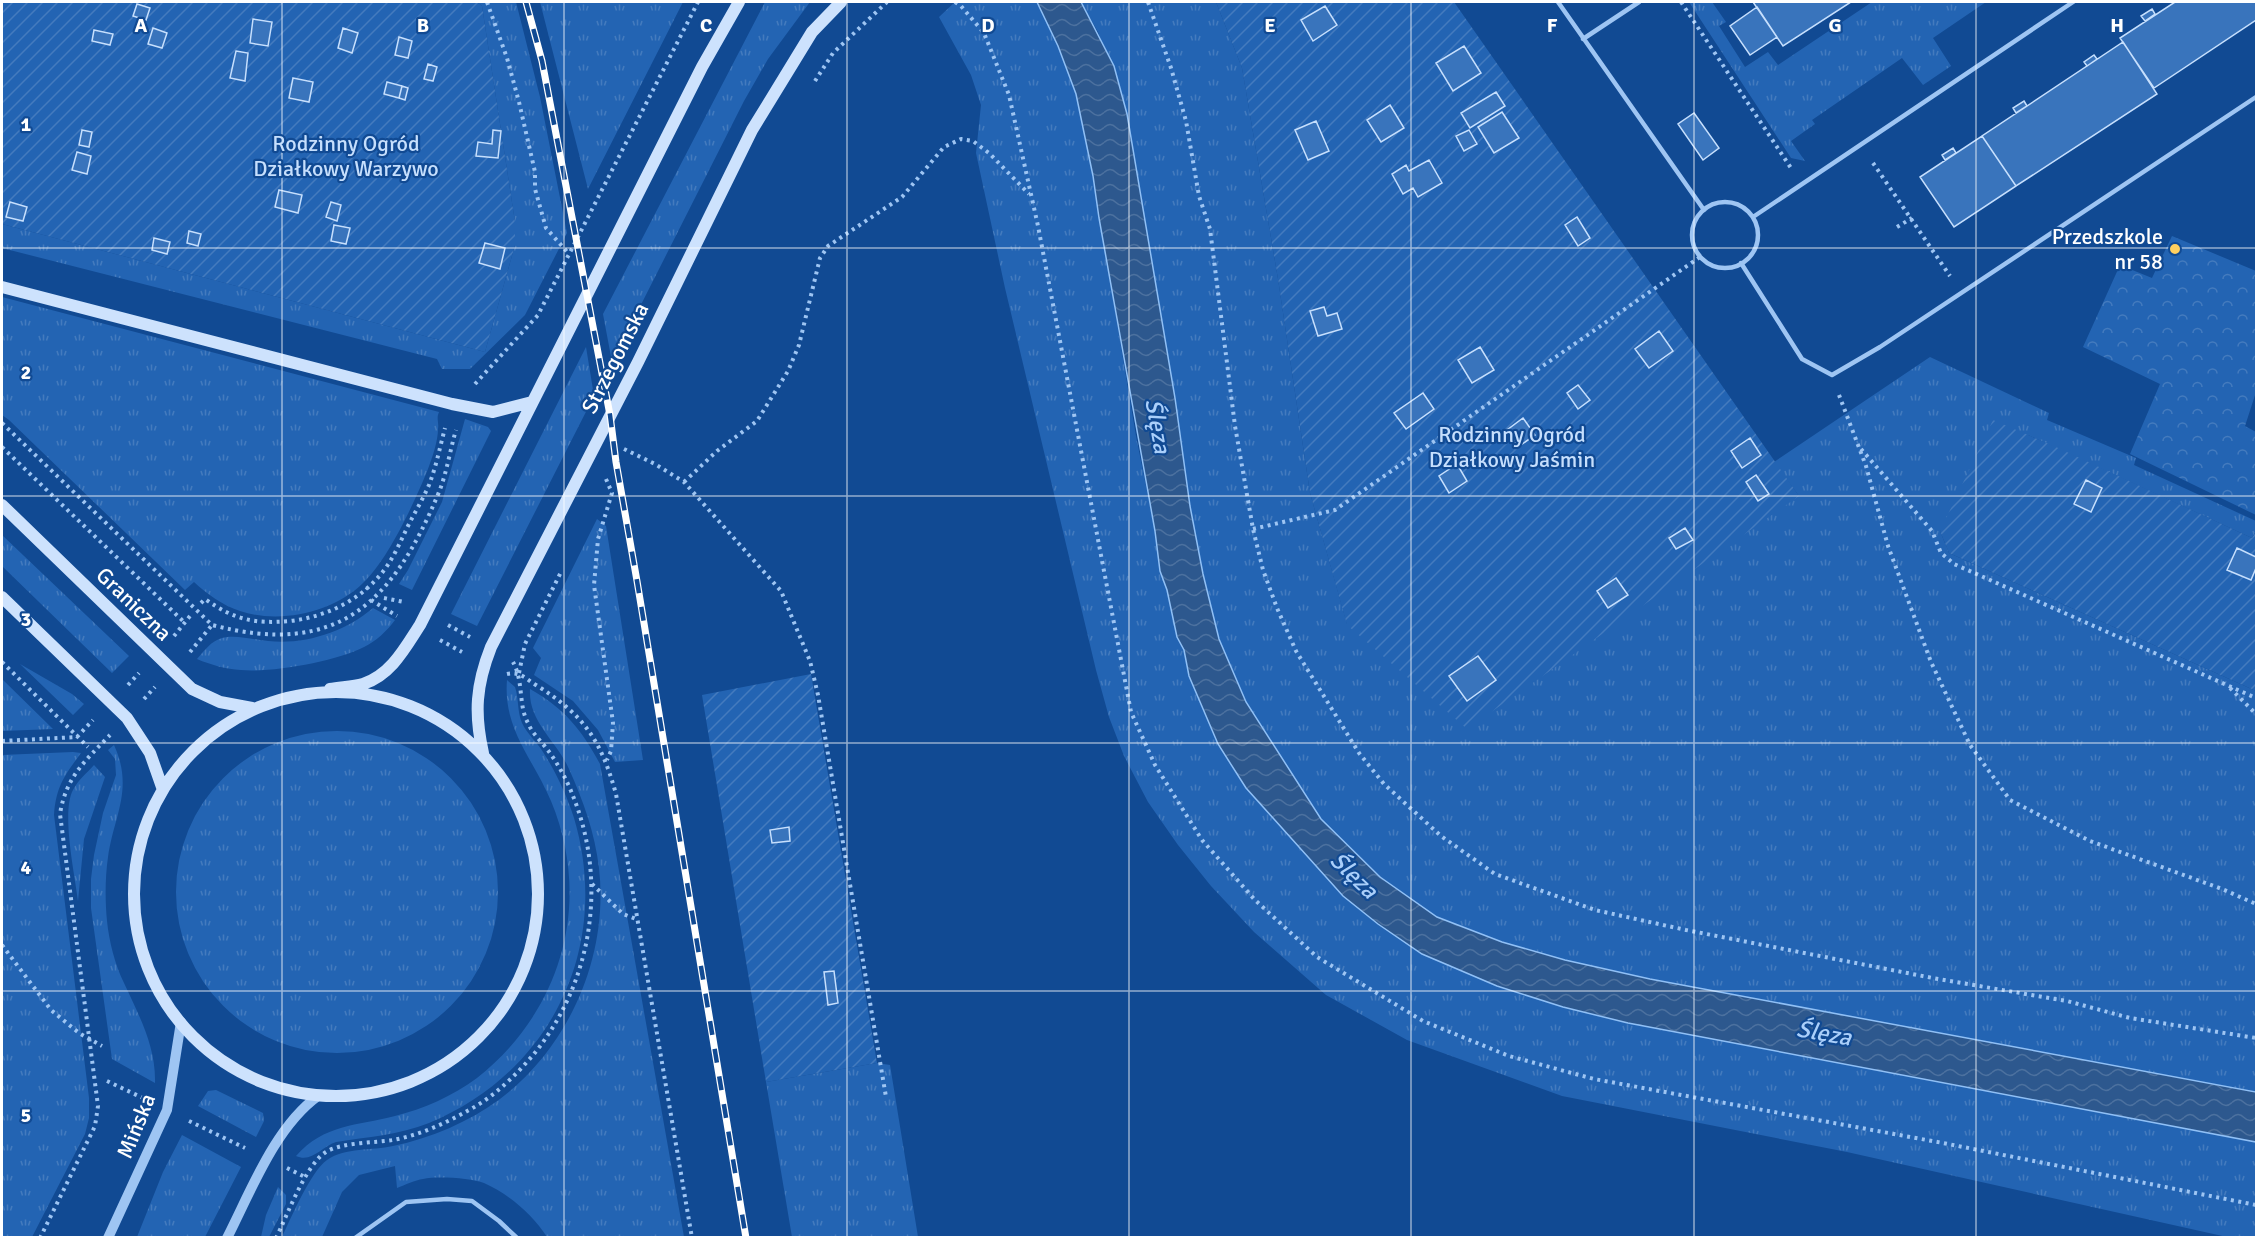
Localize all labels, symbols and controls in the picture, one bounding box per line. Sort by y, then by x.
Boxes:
text: A [135,13,148,38]
text: B [417,13,429,38]
text: C [700,13,712,38]
text: D [981,13,995,38]
text: E [1264,13,1276,38]
text: F [1547,13,1558,38]
text: G [1828,13,1842,38]
text: H [2110,13,2124,38]
text: 1 [21,112,32,137]
park label: Rodzinny Ogród Działkowy Warzywo [253,130,439,182]
place label: Przedszkole nr 58 [2052,223,2163,275]
marker: Przedszkole nr 58 [2168,242,2182,256]
street label: Strzegomska [575,298,655,418]
text: 2 [21,360,31,385]
water label: Ślęza [1138,396,1178,457]
park label: Rodzinny Ogród Działkowy Jaśmin [1429,421,1595,473]
street label: Graniczna [91,561,177,647]
text: 3 [21,607,31,632]
water label: Ślęza [1324,845,1385,905]
text: 4 [21,855,32,880]
water label: Ślęza [1794,1013,1855,1053]
street label: Mińska [111,1090,161,1162]
text: 5 [21,1103,31,1128]

